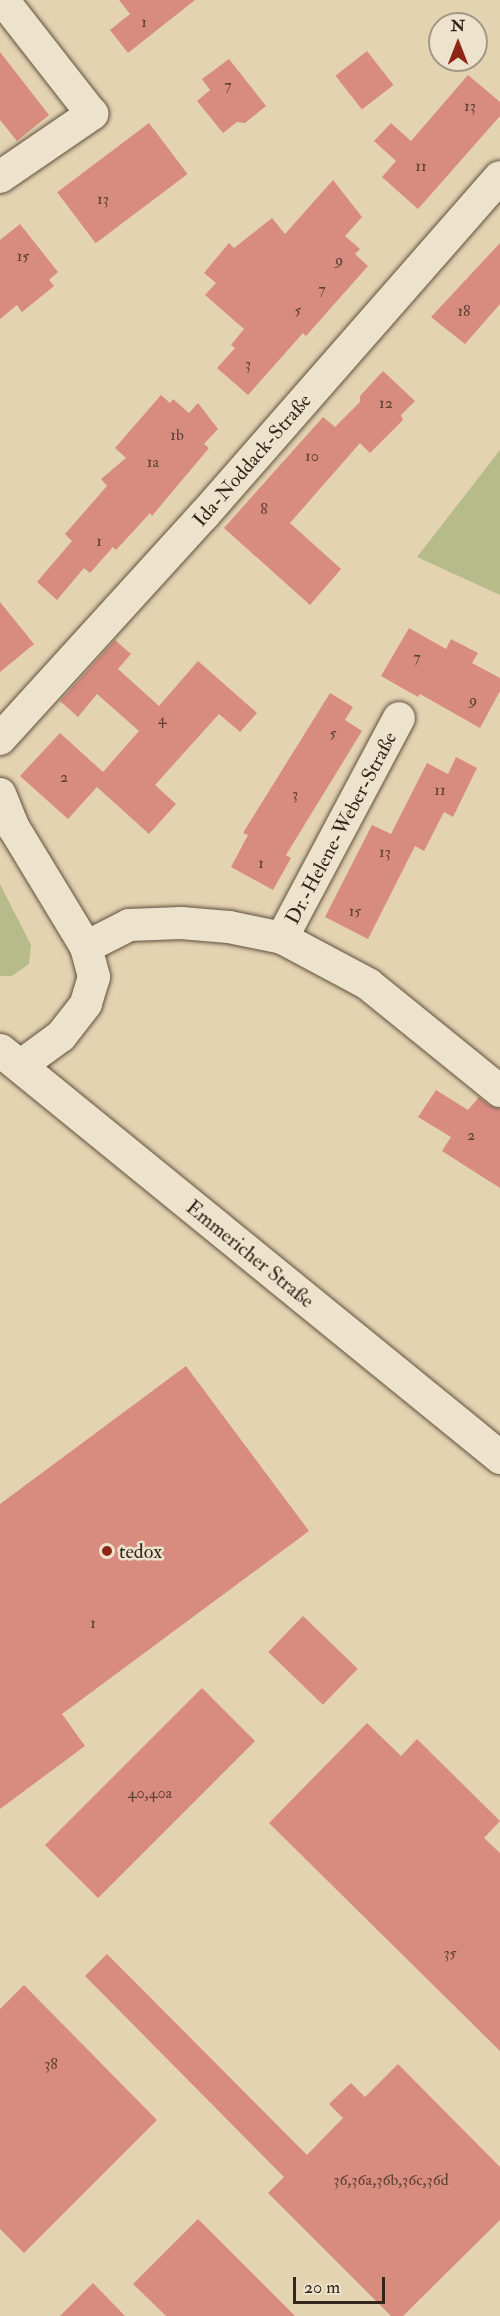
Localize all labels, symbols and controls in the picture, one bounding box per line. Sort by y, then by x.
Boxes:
house number: 1 [141,12,147,32]
north arrow [428,12,488,72]
text: N [451,16,465,36]
house number: 7 [224,75,232,95]
house number: 13 [464,96,476,116]
house number: 11 [415,156,427,176]
house number: 13 [97,189,109,209]
house number: 15 [17,246,29,266]
house number: 9 [335,250,343,270]
house number: 7 [318,279,326,299]
house number: 5 [294,300,302,320]
house number: 18 [457,301,471,321]
house number: 3 [245,354,251,374]
street label: Ida-Noddack-Straße [188,389,316,531]
house number: 12 [379,393,393,413]
house number: 1b [170,425,184,445]
house number: 10 [305,446,319,466]
house number: 1a [147,452,159,472]
house number: 8 [260,499,268,519]
house number: 1 [96,531,102,551]
house number: 7 [413,647,421,667]
house number: 9 [469,690,477,710]
house number: 4 [158,709,166,729]
house number: 5 [329,723,337,743]
street label: Dr.-Helene-Weber-Straße [280,728,402,928]
house number: 2 [60,767,68,787]
house number: 11 [434,780,446,800]
house number: 3 [292,784,298,804]
house number: 13 [379,842,391,862]
house number: 1 [258,853,264,873]
house number: 15 [349,901,361,921]
house number: 2 [467,1125,475,1145]
street label: Emmericher Straße [181,1195,319,1313]
place label: tedox [119,1539,162,1563]
marker: tedox [100,1544,114,1558]
house number: 1 [90,1613,96,1633]
house number: 40,40a [128,1783,172,1803]
house number: 35 [443,1943,457,1963]
house number: 38 [44,2054,58,2074]
house number: 36,36a,36b,36c,36d [333,2170,449,2190]
scale bar [296,2265,388,2303]
text: 20 m [304,2276,340,2299]

